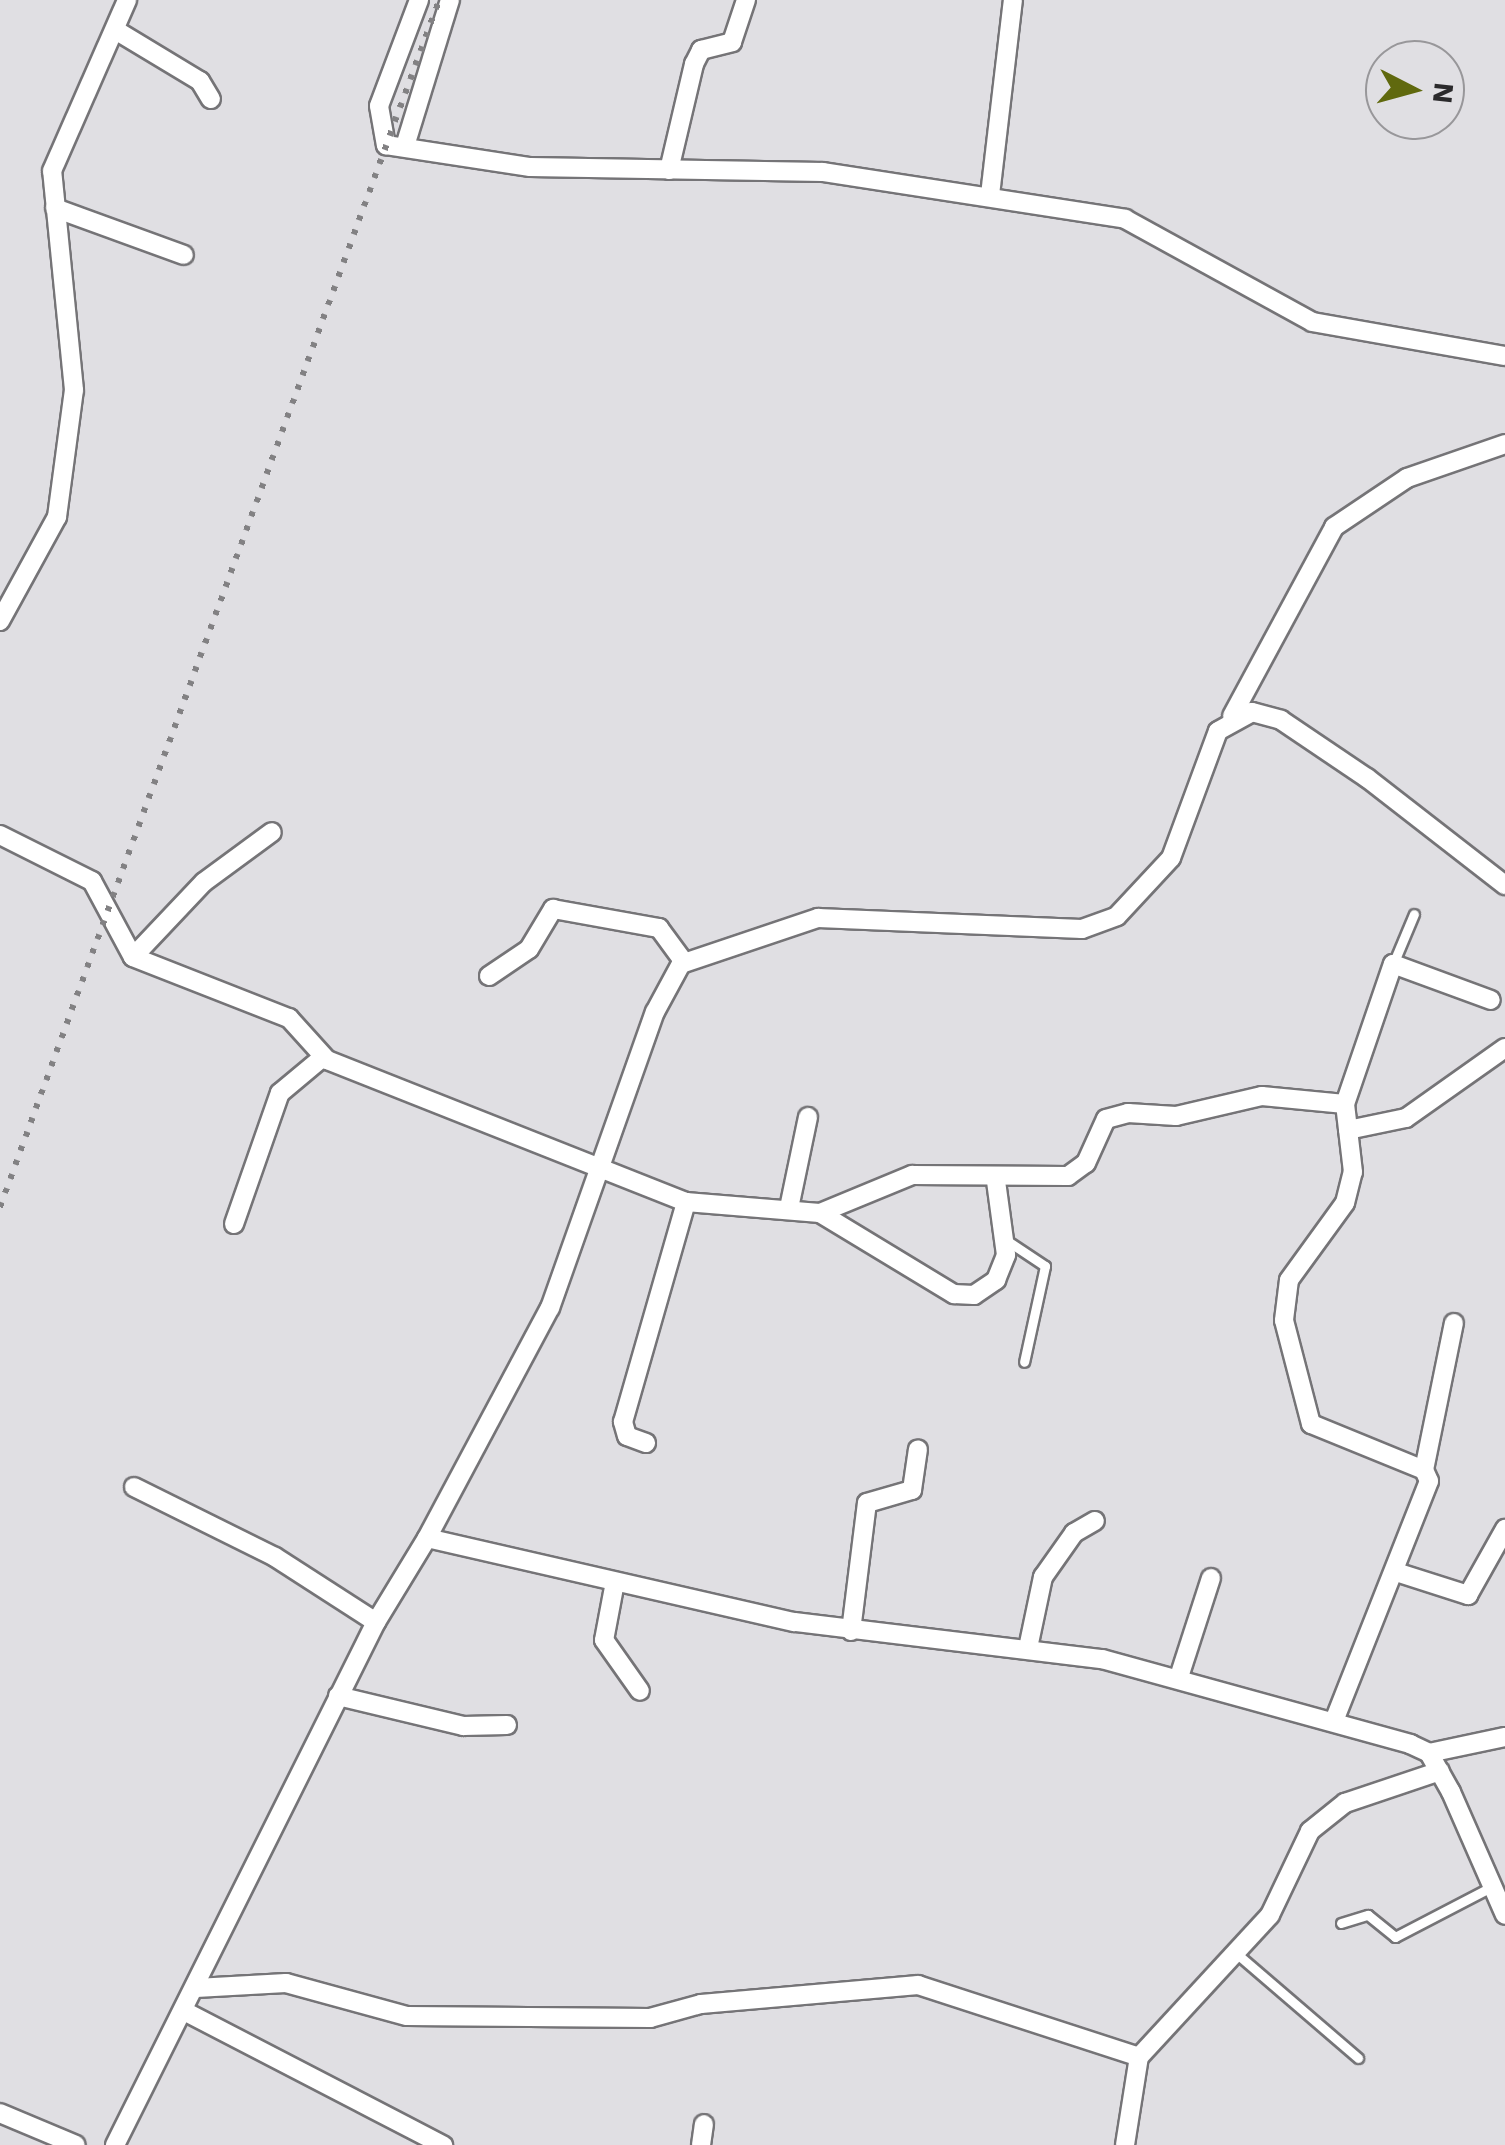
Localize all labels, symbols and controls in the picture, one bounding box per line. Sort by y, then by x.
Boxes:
north arrow [1365,40,1465,140]
text: N [1426,81,1461,105]

